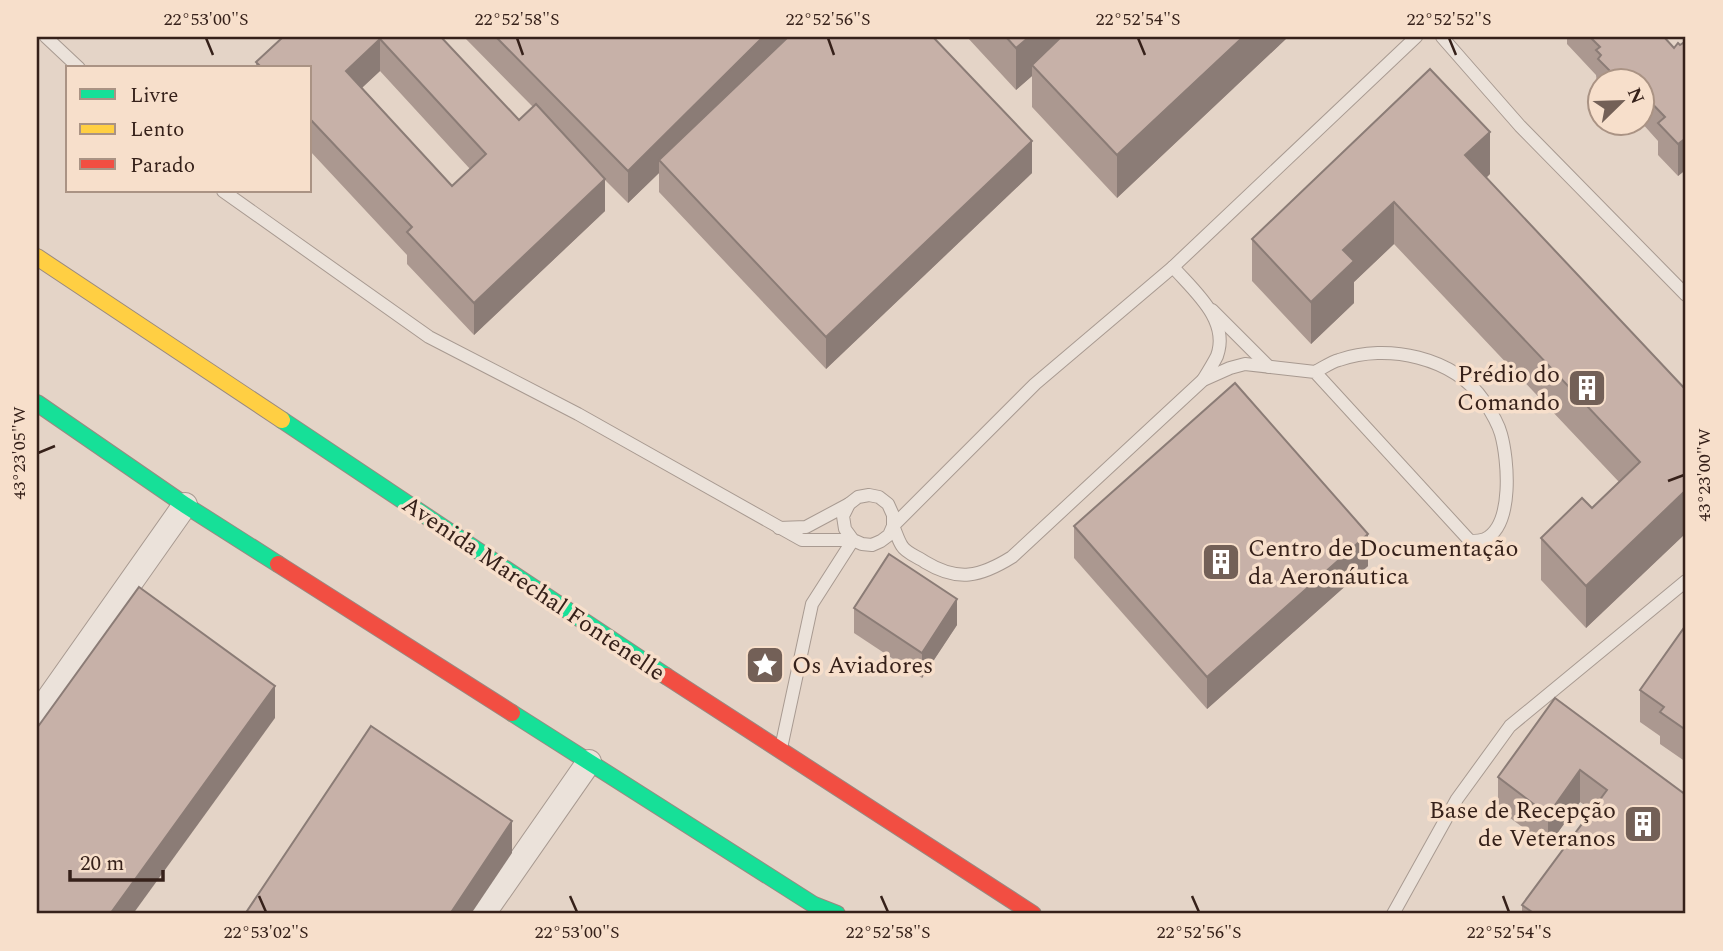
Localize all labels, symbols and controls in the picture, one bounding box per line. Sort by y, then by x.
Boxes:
text: 22°53'00"S [163,6,249,33]
text: 22°52'58"S [474,6,560,33]
text: 22°52'56"S [785,6,871,33]
text: 22°52'54"S [1095,6,1181,33]
text: 22°52'52"S [1406,6,1492,33]
legend [66,66,312,192]
north arrow [1586,66,1656,136]
text: Livre [130,80,178,112]
text: N [1619,83,1652,109]
text: Lento [130,114,184,146]
text: Parado [130,150,195,182]
place label: Prédio do Comando [1457,357,1560,421]
building icon: Prédio do Comando [1566,367,1608,409]
text: 43°23'05"W [6,406,33,500]
text: 43°23'00"W [1691,428,1718,522]
street label: Avenida Marechal Fontenelle [394,487,672,691]
place label: Centro de Documentação da Aeronáutica [1248,531,1519,595]
building icon: Centro de Documentação da Aeronáutica [1200,541,1242,583]
place icon: Os Aviadores [744,644,786,686]
place label: Os Aviadores [792,648,933,684]
place label: Base de Recepção de Veteranos [1429,793,1616,857]
building icon: Base de Recepção de Veteranos [1622,803,1664,845]
scale bar [70,839,163,883]
text: 20 m [80,848,124,880]
text: 22°53'02"S [223,919,309,946]
text: 22°53'00"S [534,919,620,946]
text: 22°52'58"S [845,919,931,946]
text: 22°52'56"S [1156,919,1242,946]
text: 22°52'54"S [1466,919,1552,946]

